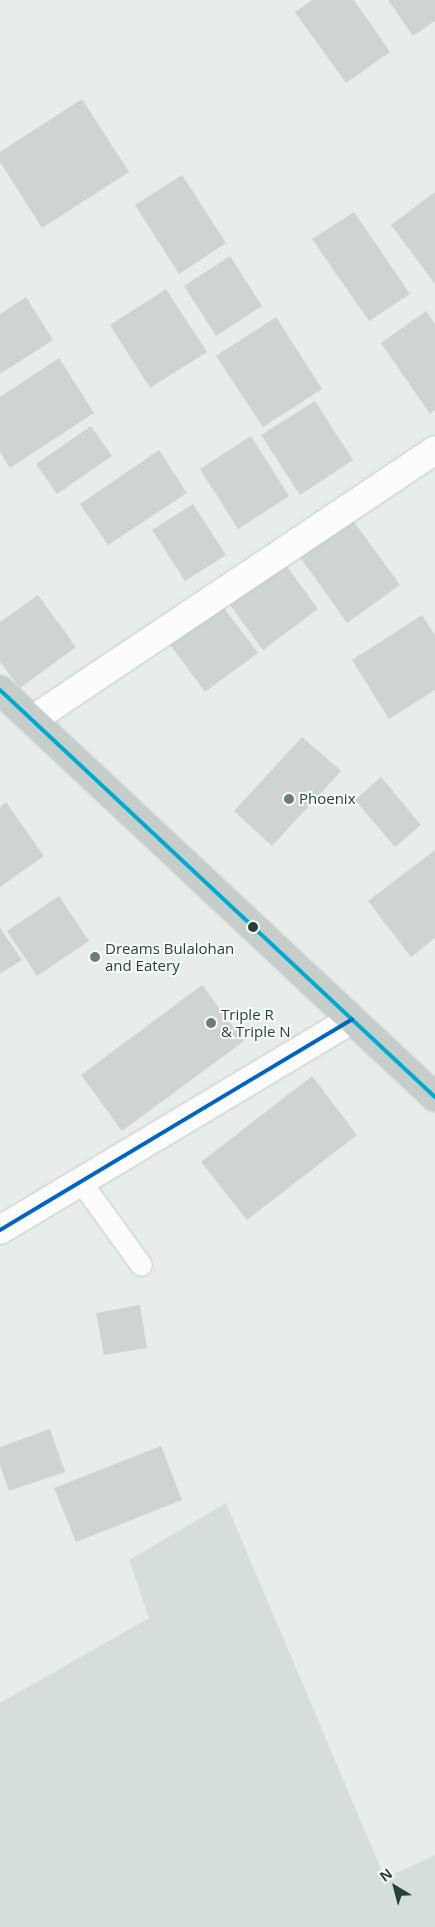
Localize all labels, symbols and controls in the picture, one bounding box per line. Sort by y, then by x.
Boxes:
place label: Phoenix [299,790,356,808]
marker: Phoenix [283,793,295,805]
unlabelled marker [248,922,258,932]
place label: Dreams Bulalohan and Eatery [105,939,234,974]
marker: Dreams Bulalohan and Eatery [89,951,101,963]
place label: Triple R & Triple N [221,1005,291,1040]
marker: Triple R & Triple N [205,1017,217,1029]
north arrow [370,1862,420,1912]
text: N [375,1864,396,1886]

